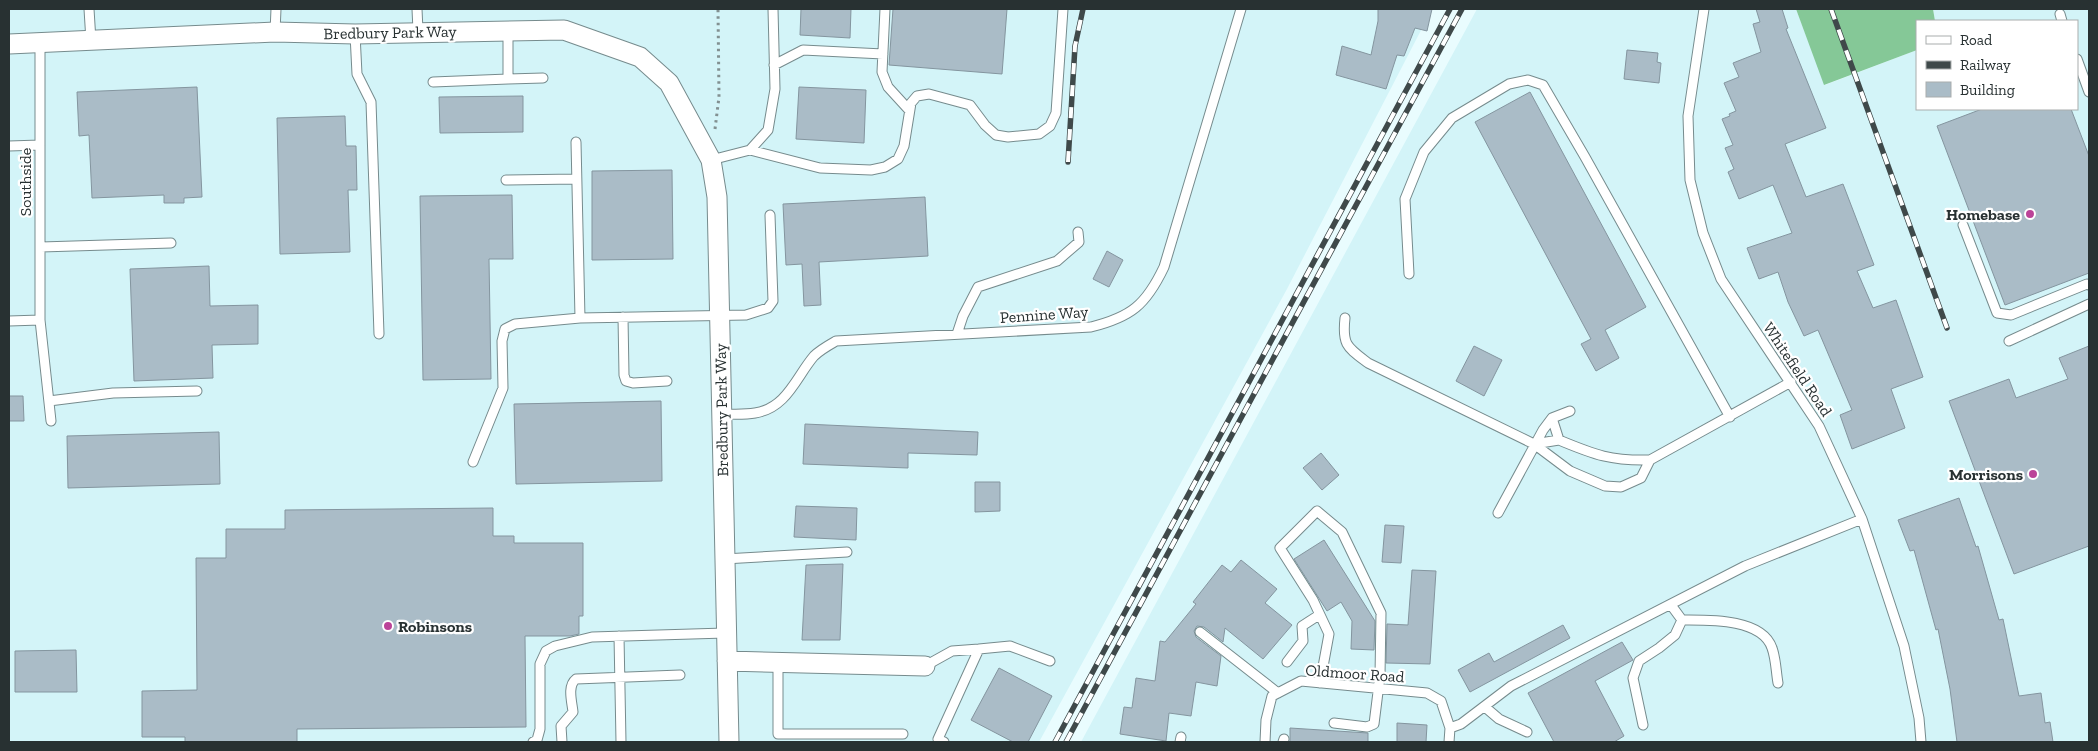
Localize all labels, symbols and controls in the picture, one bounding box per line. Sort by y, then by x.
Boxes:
legend [1916,20,2078,110]
street label: Bredbury Park Way [323,22,457,43]
text: Road [1960,31,1993,49]
text: Railway [1960,56,2011,74]
text: Building [1960,81,2015,99]
street label: Southside [16,148,35,216]
place label: Homebase [1946,205,2020,224]
marker: Homebase [2024,208,2036,220]
street label: Pennine Way [999,302,1090,327]
street label: Whitefield Road [1759,319,1836,420]
street label: Bredbury Park Way [711,343,732,477]
place label: Morrisons [1949,465,2023,484]
marker: Morrisons [2027,468,2039,480]
place label: Robinsons [398,617,472,636]
marker: Robinsons [382,620,394,632]
street label: Oldmoor Road [1305,661,1405,686]

